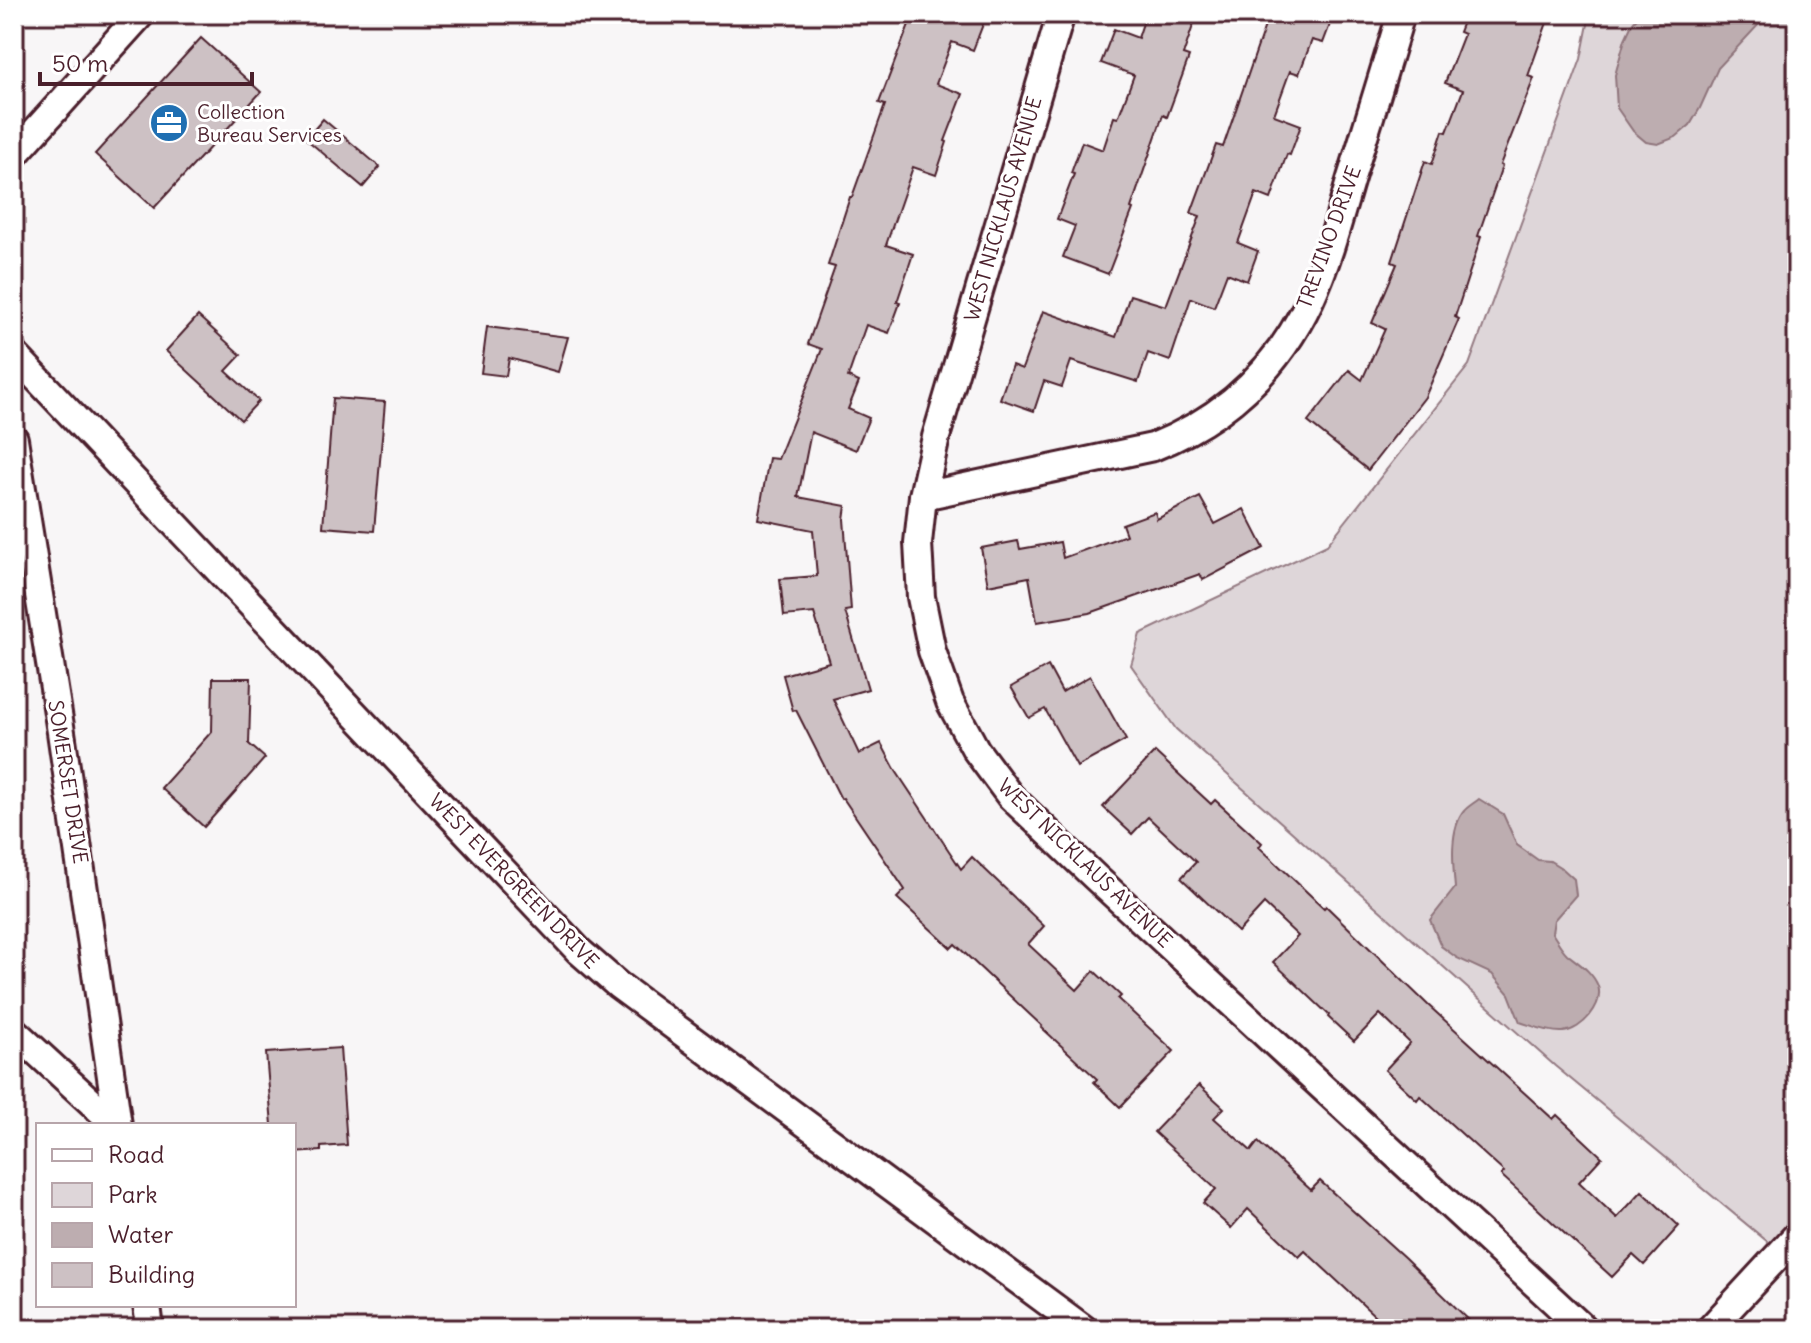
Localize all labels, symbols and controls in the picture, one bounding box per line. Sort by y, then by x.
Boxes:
scale bar [40,36,252,86]
text: 50 m [52,48,108,78]
street label: WEST NICKLAUS AVENUE [958,94,1047,324]
place label: Collection Bureau Services [197,99,342,147]
office icon: Collection Bureau Services [148,102,190,144]
street label: TREVINO DRIVE [1291,162,1366,312]
street label: SOMERSET DRIVE [43,698,94,866]
street label: WEST NICKLAUS AVENUE [993,773,1178,953]
street label: WEST EVERGREEN DRIVE [424,788,605,973]
legend [36,1123,296,1307]
text: Road [108,1139,164,1169]
text: Park [108,1179,158,1209]
text: Water [108,1219,173,1249]
text: Building [108,1259,195,1289]

